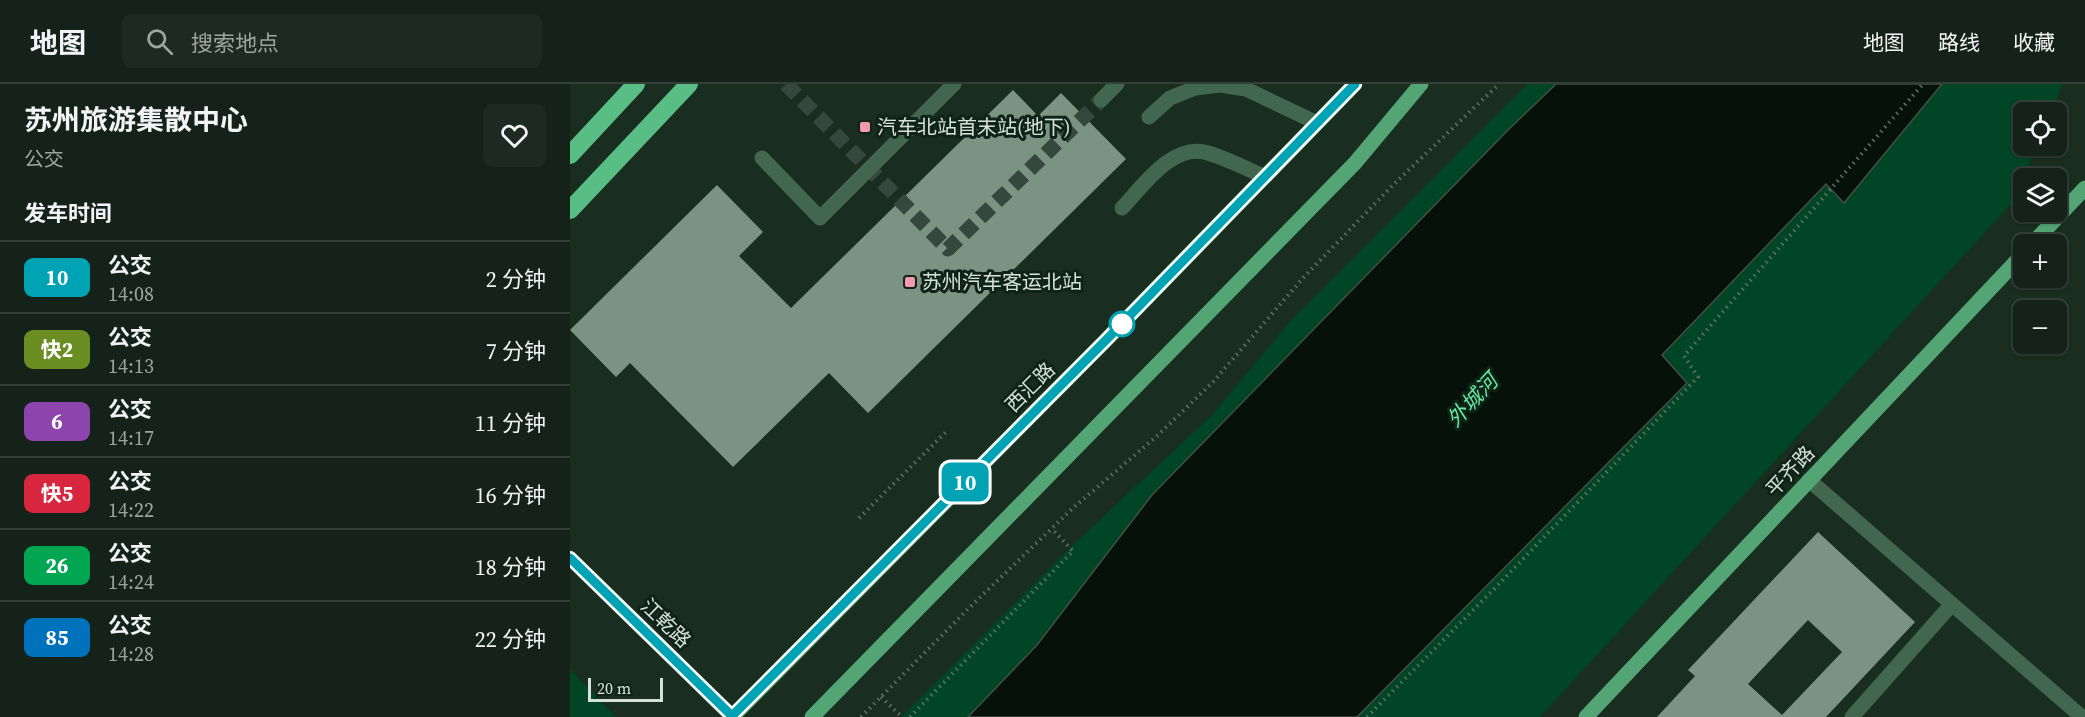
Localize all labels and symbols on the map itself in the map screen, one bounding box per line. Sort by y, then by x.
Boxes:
place label: 汽车北站首末站(地下) [877,113,1071,141]
marker: 汽车北站首末站(地下) [858,120,872,134]
place label: 苏州汽车客运北站 [922,268,1082,296]
marker: 苏州汽车客运北站 [903,275,917,289]
unlabelled marker [1109,311,1135,337]
street label: 西汇路 [999,356,1061,418]
water label: 外城河 [1440,364,1507,433]
street label: 平齐路 [1759,440,1821,502]
line badge: 10 [938,462,992,502]
street label: 江乾路 [635,592,697,654]
scale bar [588,675,663,702]

